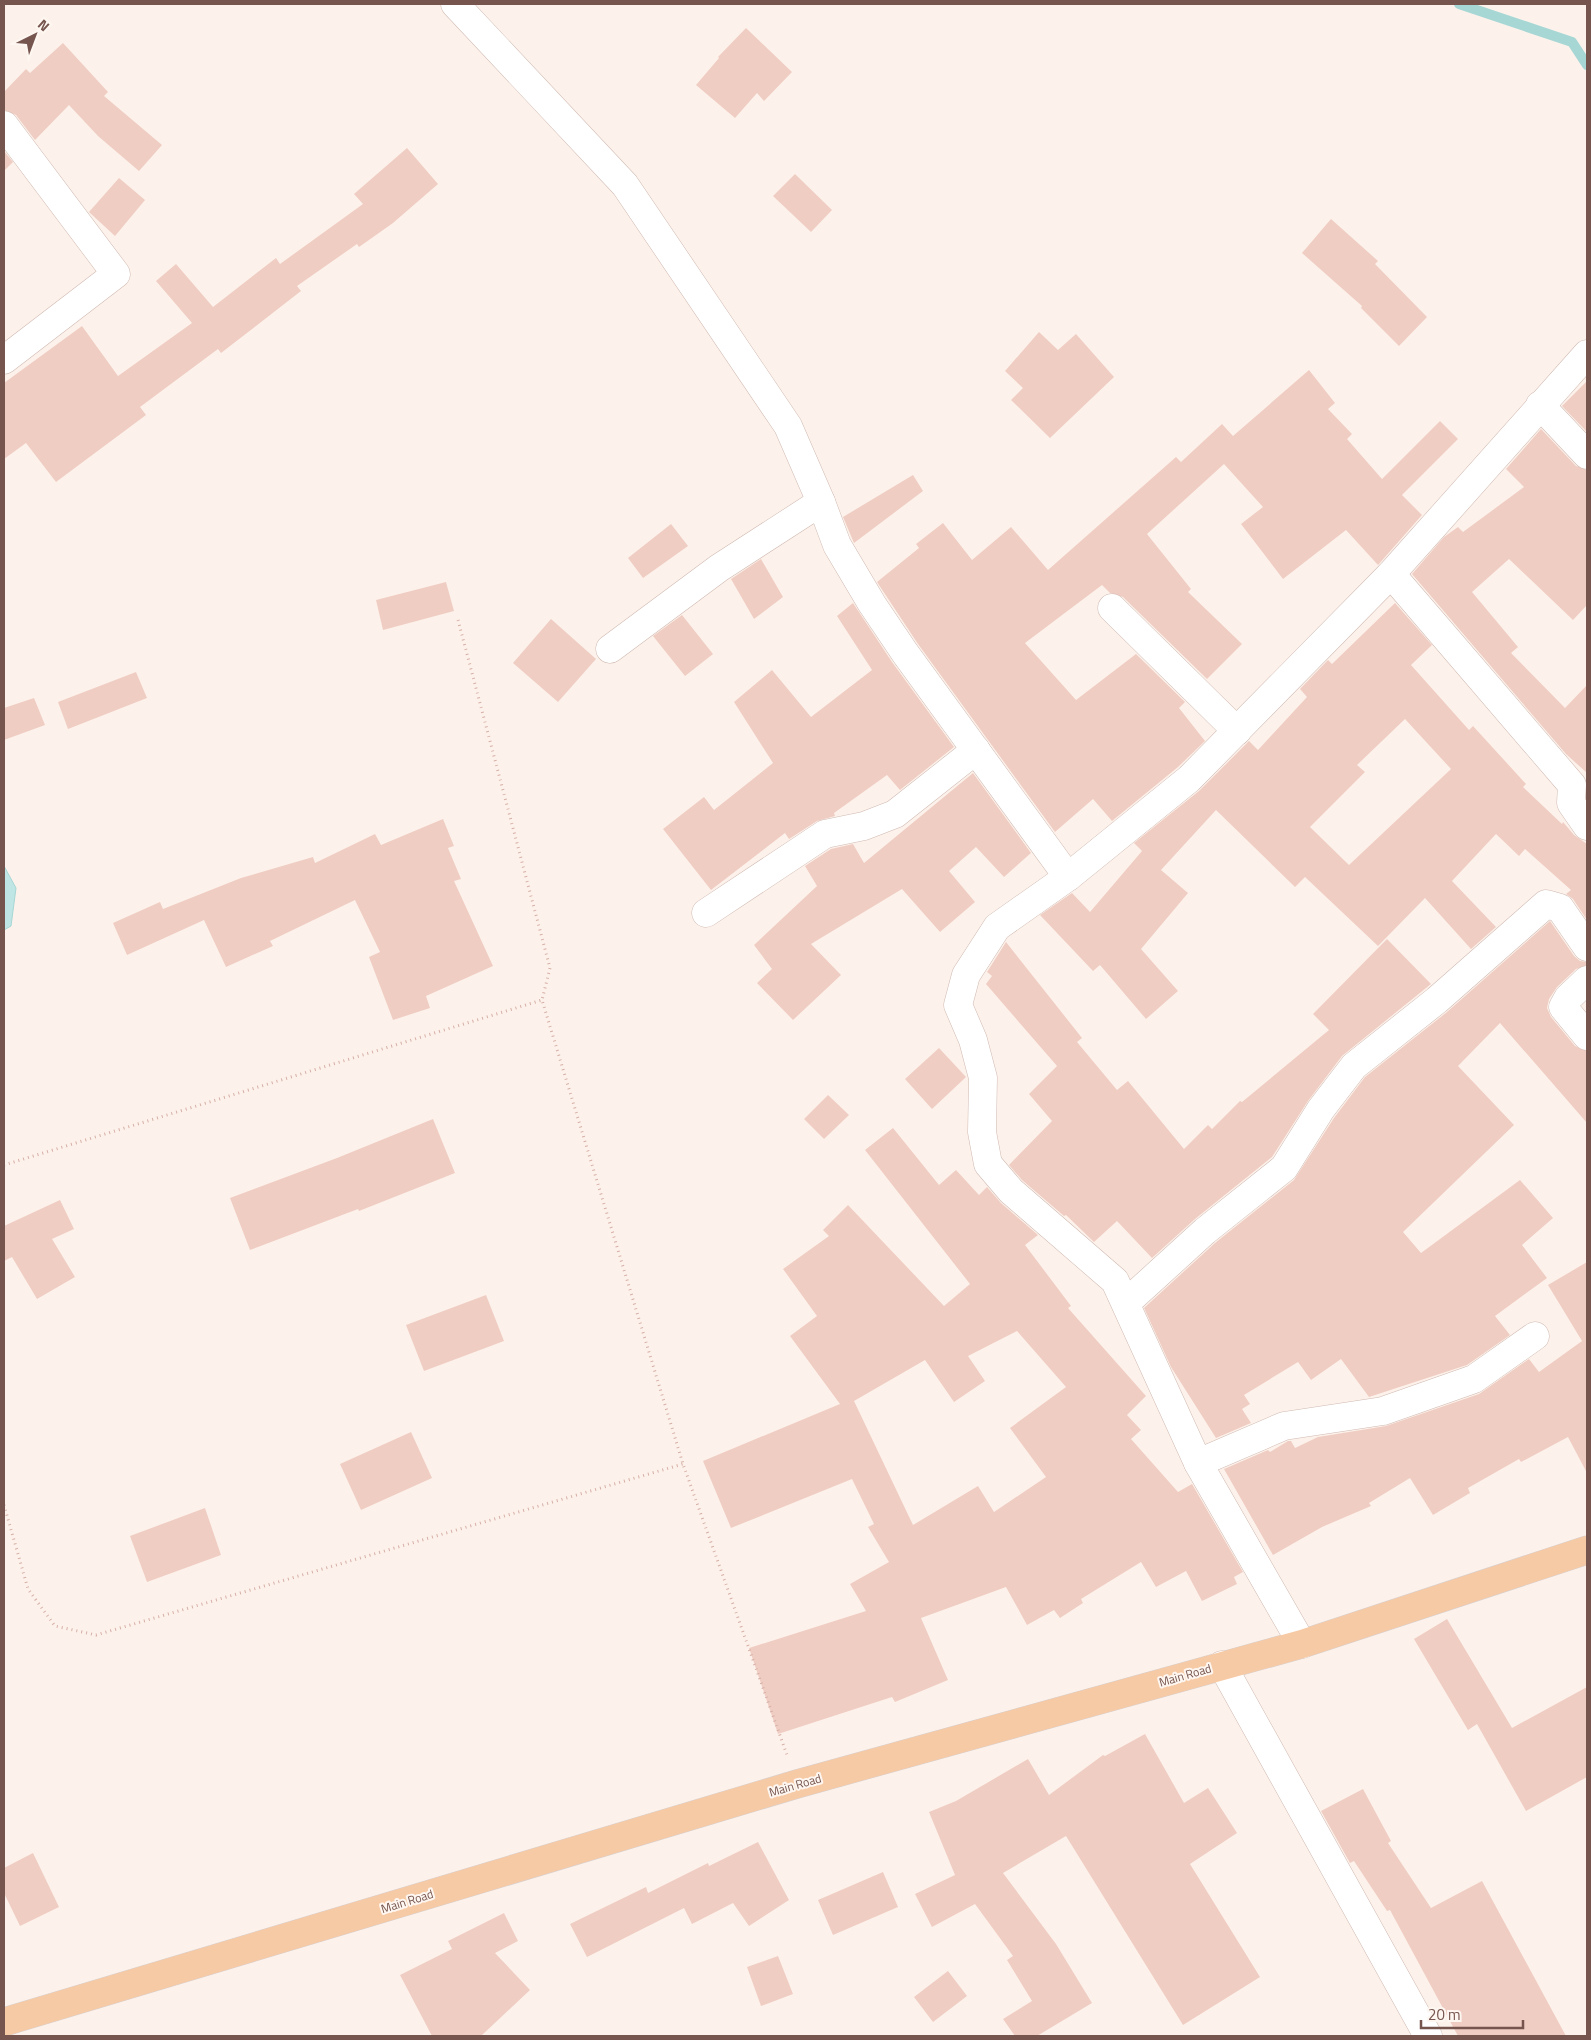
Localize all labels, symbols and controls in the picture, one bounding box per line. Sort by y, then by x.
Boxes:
north arrow [10,10,60,60]
text: N [33,14,55,36]
street label: Main Road [1157,1658,1213,1692]
street label: Main Road [767,1768,823,1802]
street label: Main Road [378,1884,436,1918]
scale bar [1421,1998,1524,2030]
text: 20 m [1428,2003,1461,2026]

